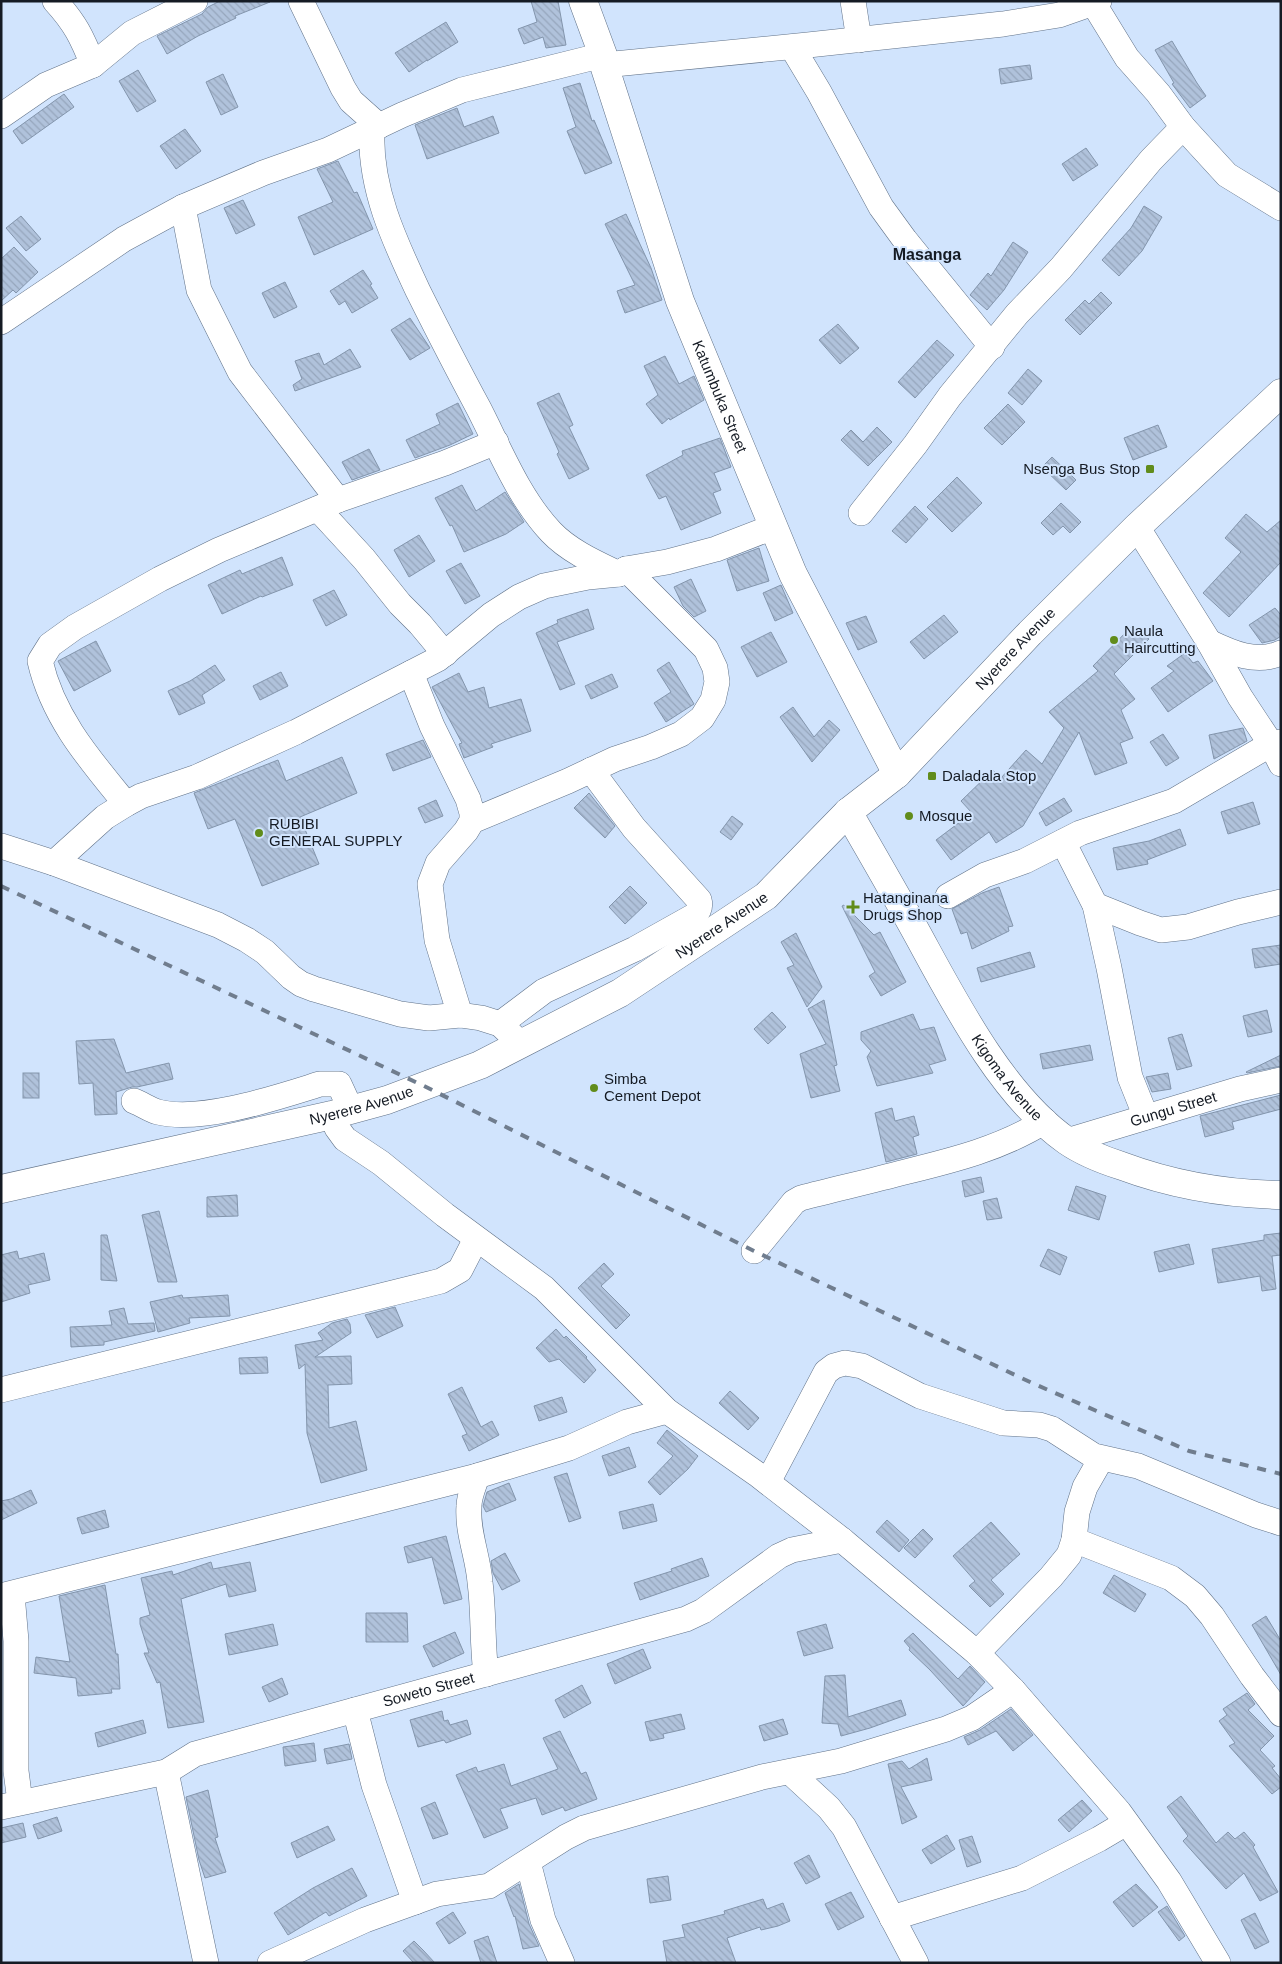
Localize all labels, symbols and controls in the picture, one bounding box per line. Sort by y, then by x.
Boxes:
district label: Masanga [893,246,961,263]
street label: Katumbuka Street [689,338,751,456]
place label: Nsenga Bus Stop [1023,460,1140,477]
marker: Nsenga Bus Stop [1144,463,1156,475]
street label: Nyerere Avenue [972,604,1058,693]
place label: Naula Haircutting [1124,622,1196,656]
marker: Naula Haircutting [1108,634,1120,646]
place label: Daladala Stop [942,767,1036,784]
marker: Daladala Stop [926,770,938,782]
place label: Mosque [919,807,972,824]
marker: Mosque [903,810,915,822]
place label: RUBIBI GENERAL SUPPLY [269,815,402,849]
marker: RUBIBI GENERAL SUPPLY [253,827,265,839]
street label: Nyerere Avenue [672,888,771,962]
place label: Hatanginana Drugs Shop [863,889,949,923]
marker: Hatanginana Drugs Shop [847,901,859,913]
street label: Kigoma Avenue [969,1031,1046,1124]
place label: Simba Cement Depot [604,1070,702,1104]
street label: Nyerere Avenue [308,1082,416,1128]
marker: Simba Cement Depot [588,1082,600,1094]
street label: Gungu Street [1128,1087,1219,1130]
street label: Soweto Street [381,1668,477,1710]

